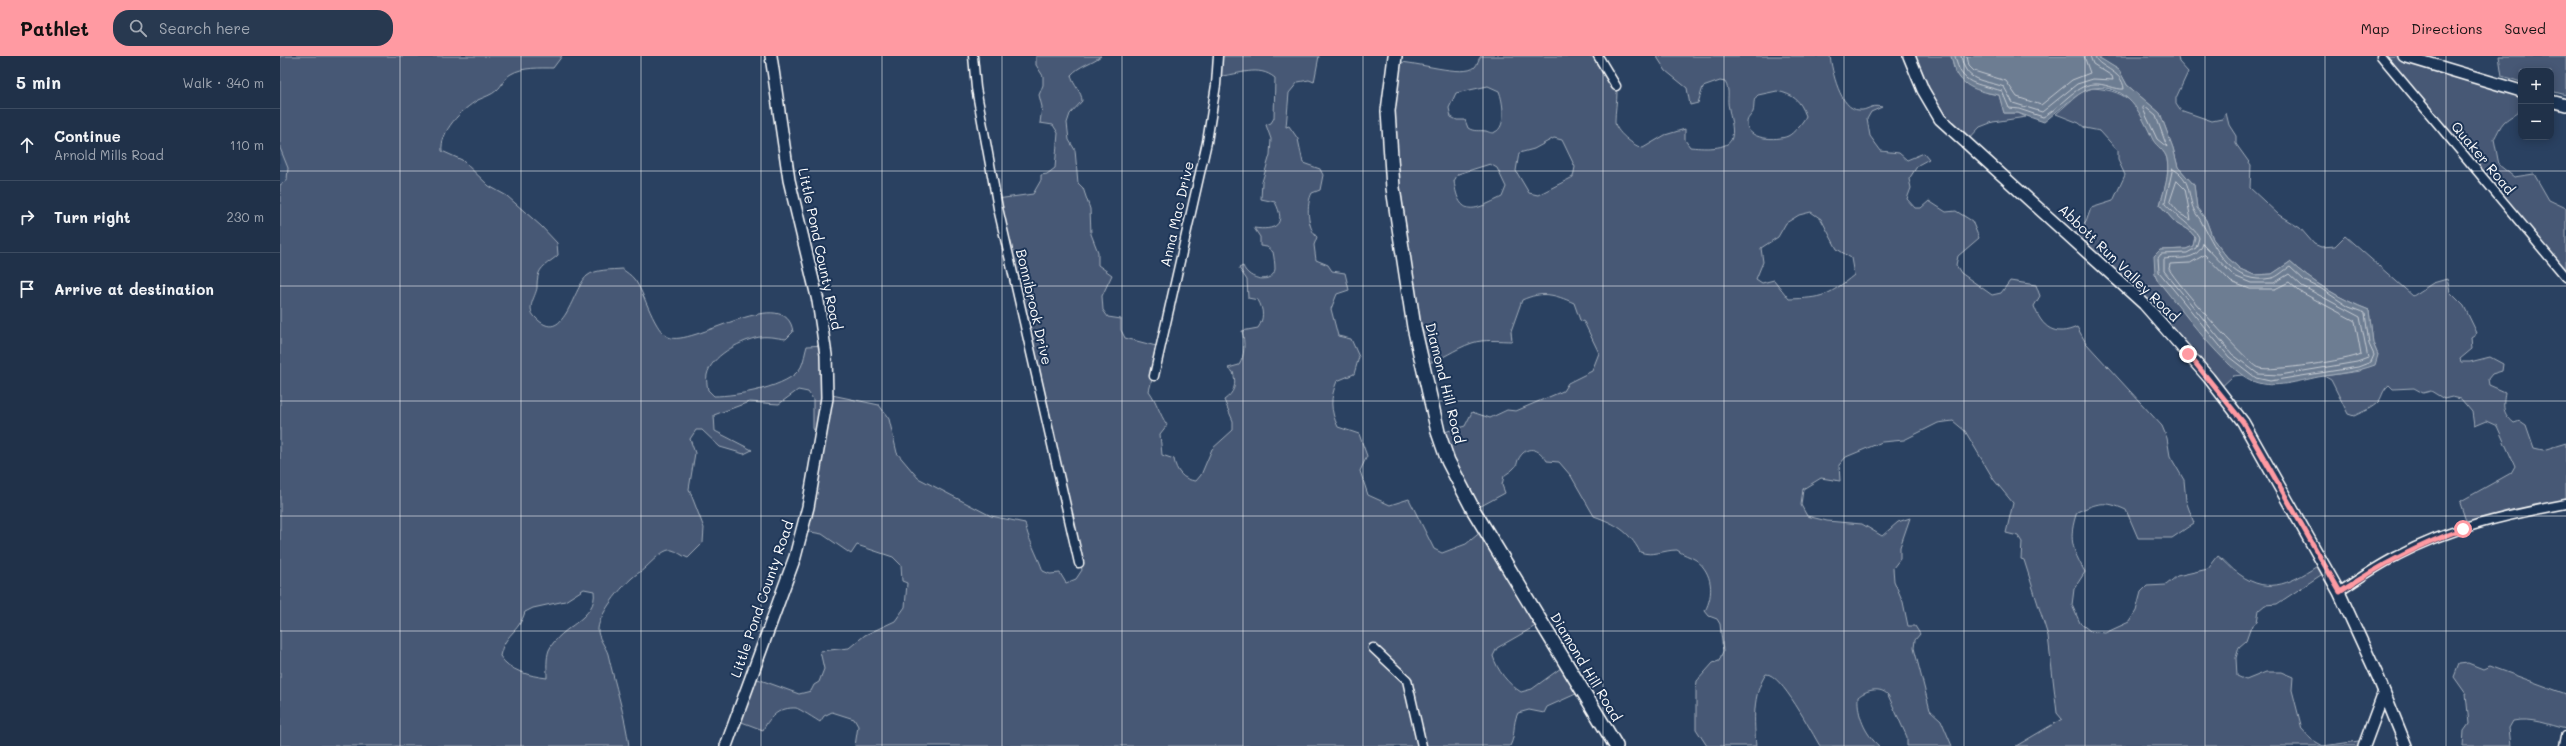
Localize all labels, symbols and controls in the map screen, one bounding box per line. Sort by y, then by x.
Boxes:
search box [113,10,393,46]
text: Pathlet [20,16,89,41]
icon: search [127,17,149,39]
text: Search here [159,18,250,38]
text: Map [2361,19,2389,38]
text: Directions [2411,19,2482,38]
text: Saved [2504,19,2546,38]
map controls [2518,68,2554,140]
button: + [2518,68,2554,104]
text: 5 min [16,71,61,93]
text: Walk · 340 m [183,74,264,91]
button: − [2518,104,2554,140]
street label: Quaker Road [2447,117,2520,198]
text: Continue [54,126,121,146]
icon: ahead [16,134,38,156]
text: 110 m [230,136,264,153]
text: Arnold Mills Road [54,146,164,163]
street label: Anna Mac Drive [1155,159,1198,269]
street label: Little Pond County Road [794,166,847,332]
street label: Abbott Run Valley Road [2055,200,2184,326]
icon: right [16,206,38,228]
text: Turn right [54,207,131,227]
text: 230 m [227,208,264,225]
street label: Bonnibrook Drive [1012,247,1057,367]
icon: arrive [16,278,38,300]
text: Arrive at destination [54,279,214,299]
street label: Diamond Hill Road [1421,320,1470,445]
route end [2179,345,2197,363]
street label: Little Pond County Road [726,518,797,680]
route start [2454,520,2472,538]
street label: Diamond Hill Road [1546,609,1627,725]

